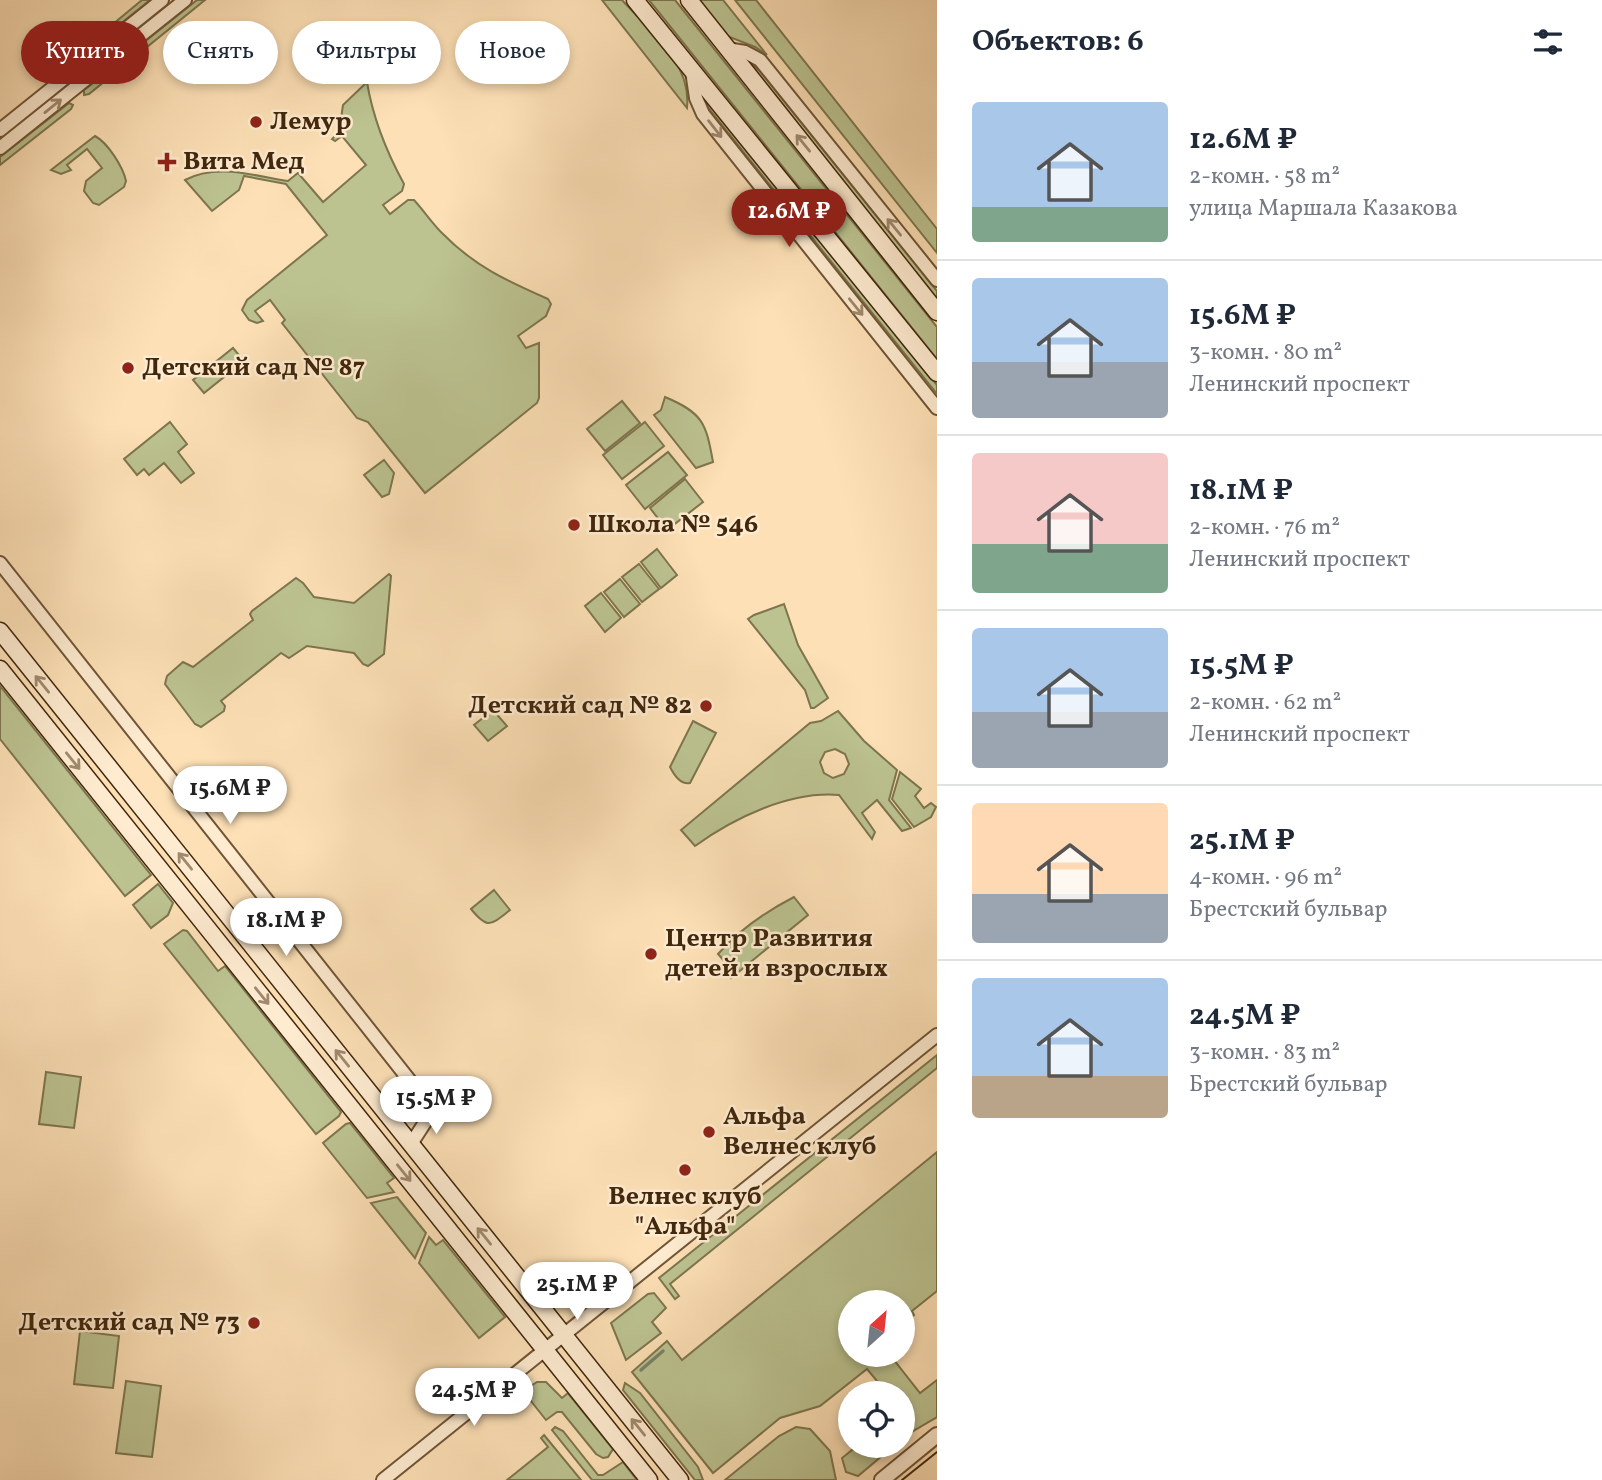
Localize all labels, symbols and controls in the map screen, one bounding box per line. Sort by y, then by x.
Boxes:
chip: Купить [21,21,149,84]
chip: Снять [163,21,278,84]
chip: Фильтры [292,21,441,84]
chip: Новое [455,21,570,84]
text: Объектов: 6 [972,21,1144,63]
icon: filters [1529,23,1567,61]
one-way arrow [44,98,62,113]
place label: Лемур [270,104,351,140]
marker: Лемур [248,114,264,130]
one-way arrow [707,119,722,138]
text: 12.6M ₽ [1189,119,1297,161]
icon: home [1028,130,1112,214]
one-way arrow [795,135,810,153]
place label: Вита Мед [183,144,305,180]
marker: Вита Мед [157,152,177,172]
text: 2-комн. · 58 m² [1189,161,1340,193]
pin: 12.6M ₽ [724,190,854,249]
text: улица Маршала Казакова [1189,193,1458,225]
text: 12.6M ₽ [748,196,830,228]
one-way arrow [887,218,902,236]
text: 15.6M ₽ [1189,295,1296,337]
one-way arrow [849,298,864,316]
icon: home [1028,306,1112,390]
text: 3-комн. · 80 m² [1189,337,1342,369]
place label: Детский сад № 87 [142,350,365,386]
marker: Детский сад № 87 [120,360,136,376]
text: Ленинский проспект [1189,369,1410,401]
text: 18.1M ₽ [1189,470,1293,512]
icon: home [1028,481,1112,565]
place label: Школа № 546 [588,507,758,543]
text: 2-комн. · 76 m² [1189,512,1340,544]
marker: Школа № 546 [566,517,582,533]
text: Ленинский проспект [1189,544,1410,576]
text: 15.5M ₽ [1189,645,1294,687]
icon: home [1028,656,1112,740]
one-way arrow [35,675,50,693]
text: 2-комн. · 62 m² [1189,687,1341,719]
place label: Детский сад № 82 [468,688,692,724]
marker: Детский сад № 82 [698,698,714,714]
text: Ленинский проспект [1189,719,1410,751]
one-way arrow [66,751,81,769]
pin: 15.6M ₽ [165,766,295,826]
text: 15.6M ₽ [189,773,271,805]
text: 25.1M ₽ [1189,820,1295,862]
icon: home [1028,831,1112,915]
one-way arrow [177,853,192,871]
text: 4-комн. · 96 m² [1189,862,1342,894]
text: Брестский бульвар [1189,894,1387,926]
pin: 18.1M ₽ [221,898,351,958]
text: 18.1M ₽ [246,905,326,937]
place label: Центр Развития детей и взрослых [665,921,888,987]
marker: Центр Развития детей и взрослых [643,946,659,962]
one-way arrow [254,986,269,1004]
text: 24.5M ₽ [1189,995,1301,1037]
icon: home [1028,1006,1112,1090]
text: 3-комн. · 83 m² [1189,1037,1340,1069]
one-way arrow [335,1050,350,1068]
text: Брестский бульвар [1189,1069,1387,1101]
pin: 15.5M ₽ [371,1076,501,1136]
text: 15.5M ₽ [396,1083,476,1115]
place label: Альфа Велнес клуб [723,1099,876,1165]
marker: Альфа Велнес клуб [701,1124,717,1140]
marker: Велнес клуб "Альфа" [677,1162,693,1178]
one-way arrow [396,1164,411,1182]
place label: Велнес клуб "Альфа" [608,1179,762,1245]
one-way arrow [477,1227,492,1245]
pin: 25.1M ₽ [512,1262,642,1322]
text: 25.1M ₽ [536,1269,618,1301]
north arrow [838,1290,915,1367]
map controls [838,1290,915,1458]
place label: Детский сад № 73 [18,1305,240,1341]
marker: Детский сад № 73 [246,1315,262,1331]
pin: 24.5M ₽ [409,1368,539,1428]
text: 24.5M ₽ [431,1375,517,1407]
button: locate [838,1381,915,1458]
one-way arrow [630,1418,645,1436]

